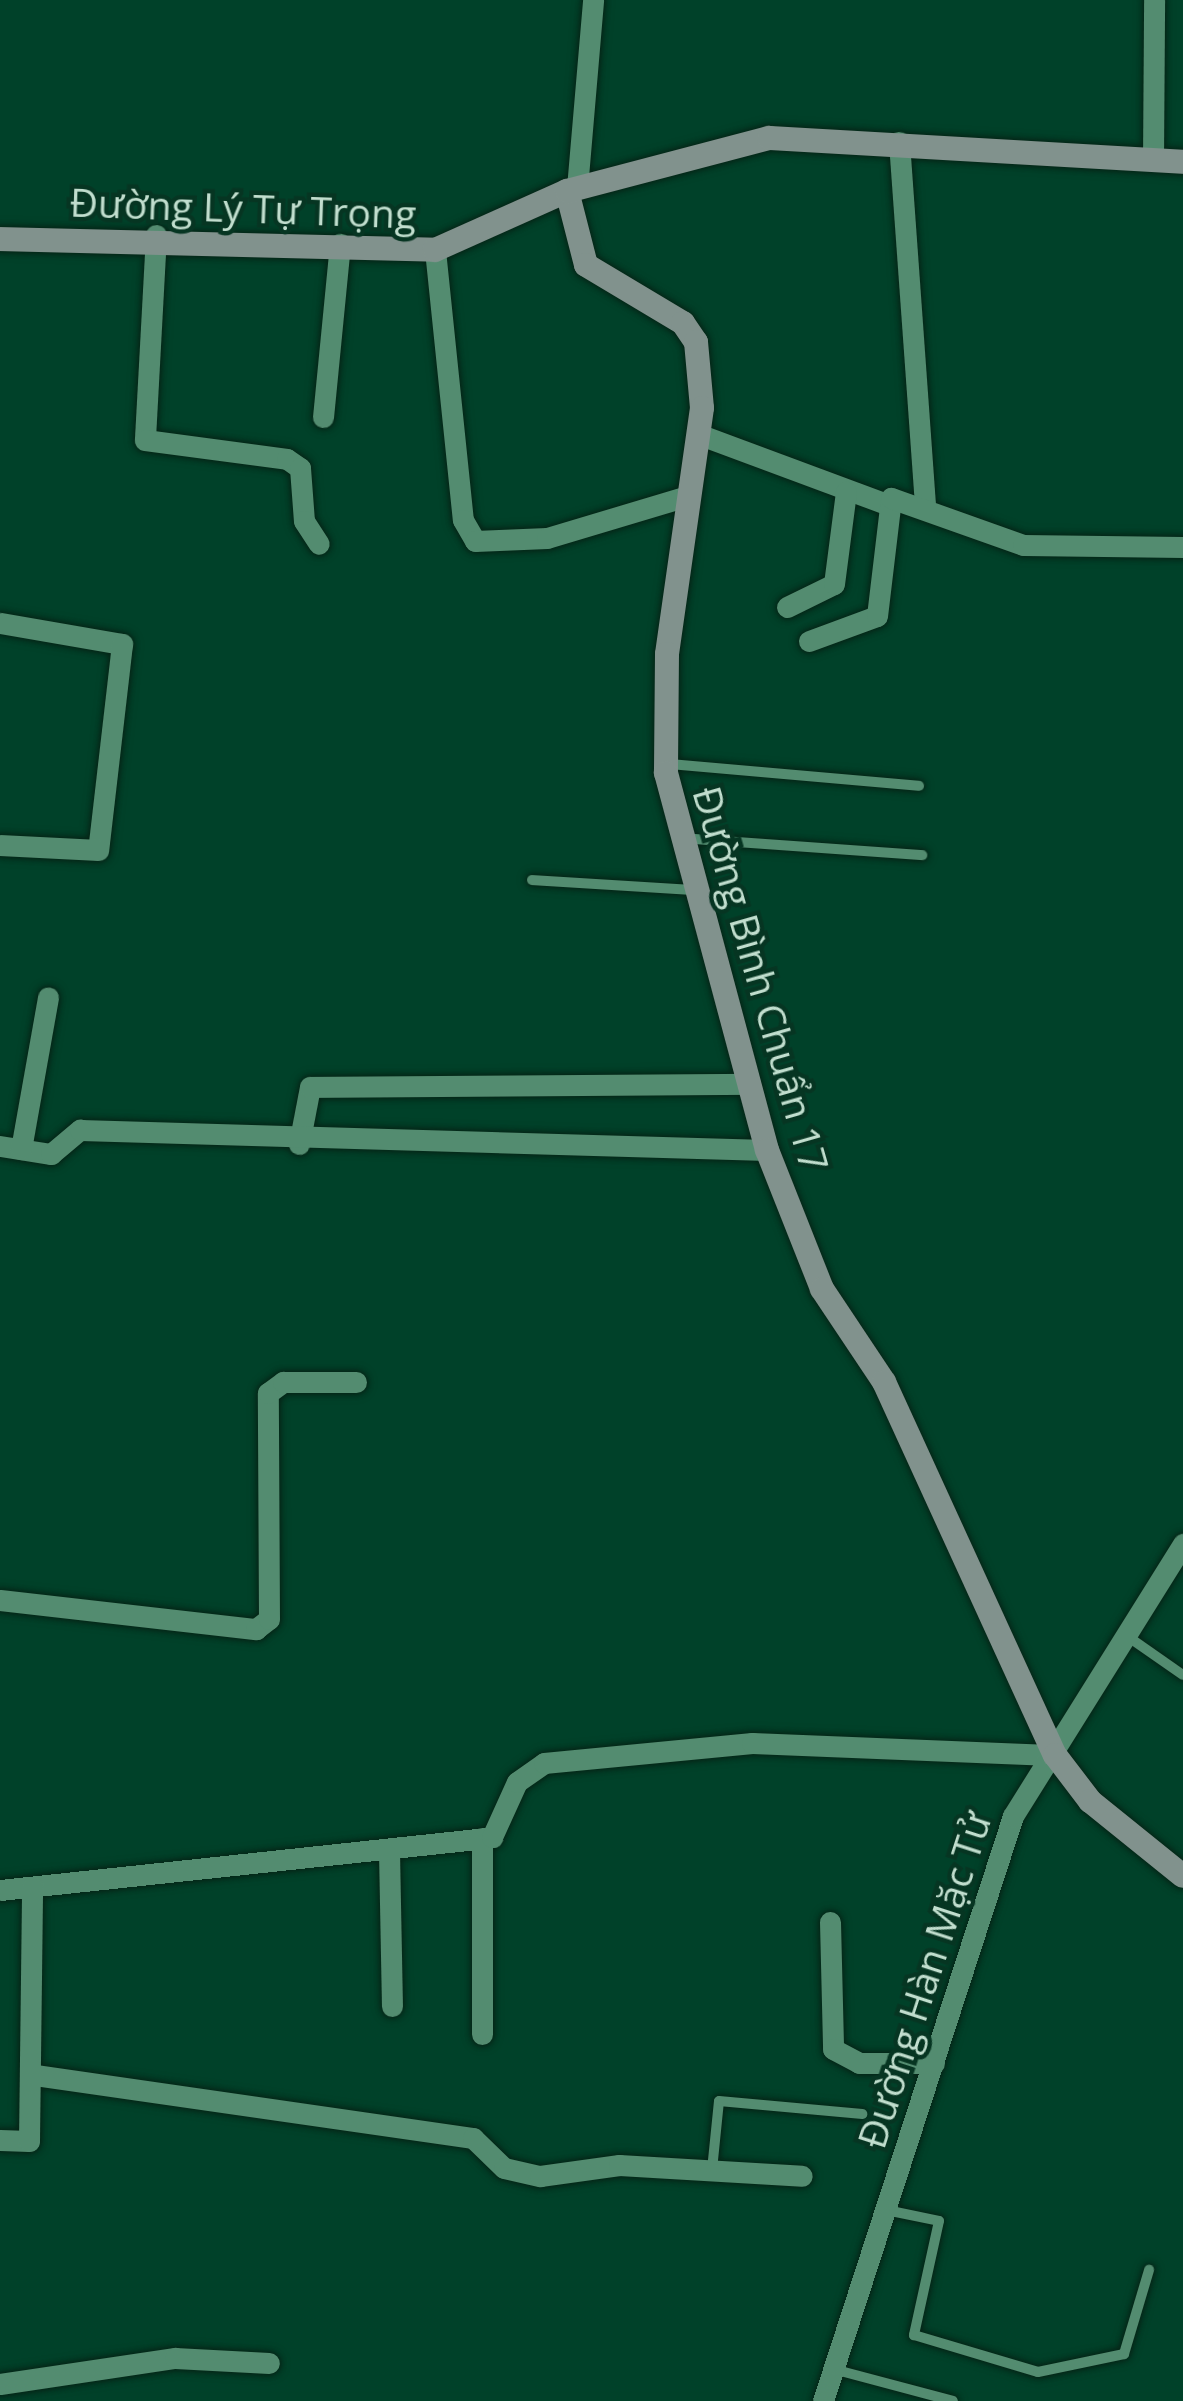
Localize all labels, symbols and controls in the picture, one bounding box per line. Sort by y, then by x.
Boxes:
street label: Đường Lý Tự Trọng [69,179,417,237]
street label: Đường Bình Chuẩn 17 [684,781,838,1177]
street label: Đường Hàn Mặc Tử [848,1806,1000,2154]

